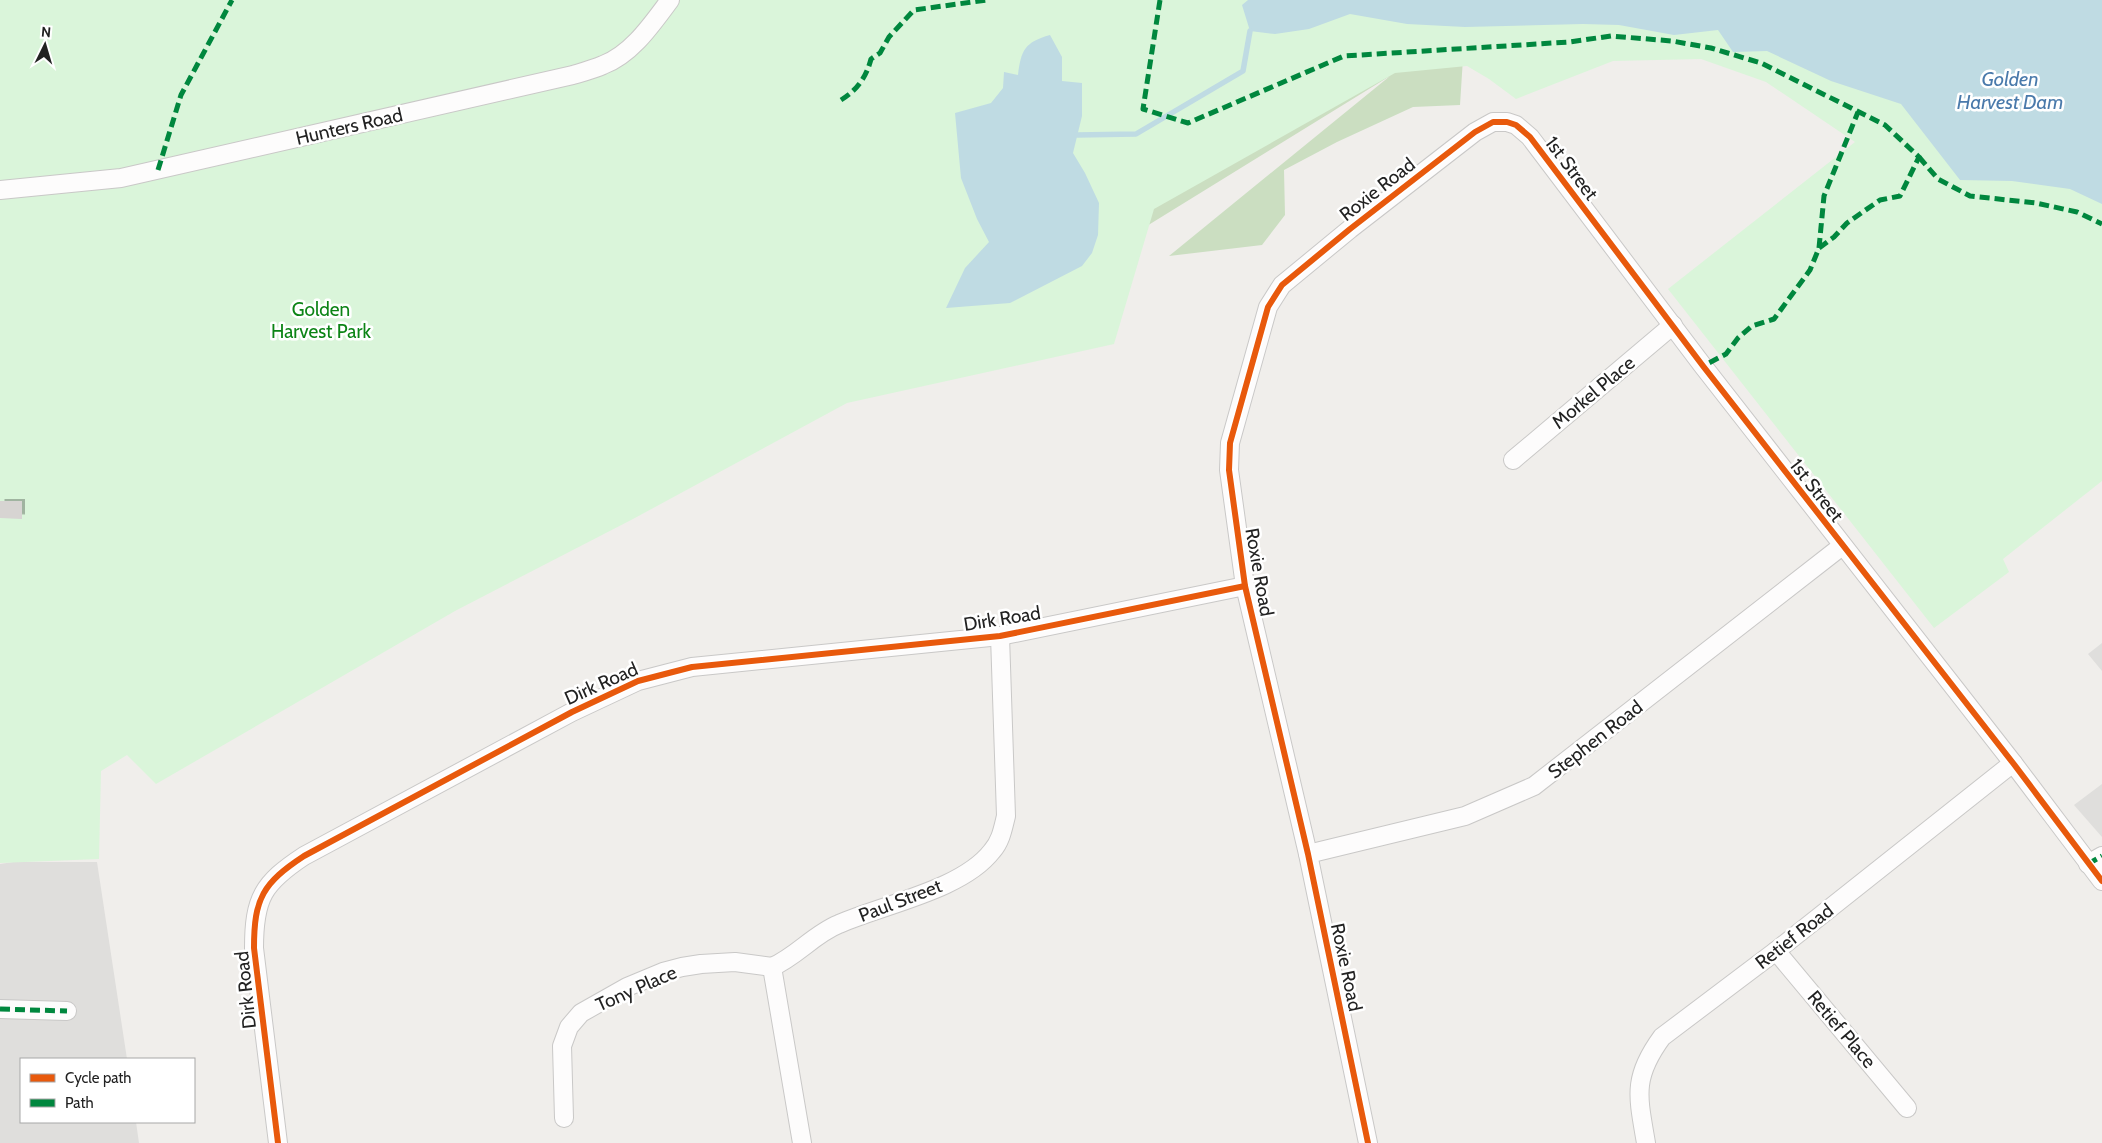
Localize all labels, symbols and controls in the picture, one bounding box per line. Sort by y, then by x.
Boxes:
north arrow [20,20,70,70]
text: N [40,23,52,41]
water label: Golden Harvest Dam [1957,67,2063,114]
street label: Hunters Road [293,103,405,150]
street label: 1st Street [1540,132,1603,205]
street label: Roxie Road [1335,153,1420,226]
park label: Golden Harvest Park [271,298,371,343]
street label: Morkel Place [1547,351,1640,434]
street label: 1st Street [1785,454,1849,527]
street label: Roxie Road [1240,526,1279,618]
street label: Dirk Road [962,601,1042,636]
street label: Dirk Road [561,657,641,710]
street label: Stephen Road [1543,695,1647,783]
street label: Paul Street [855,874,946,927]
street label: Retief Road [1751,899,1838,974]
street label: Roxie Road [1326,921,1367,1013]
street label: Dirk Road [230,950,261,1030]
street label: Tony Place [592,960,680,1016]
street label: Retief Place [1803,986,1881,1073]
legend [20,1058,195,1123]
text: Cycle path [65,1069,131,1087]
text: Path [65,1094,94,1112]

